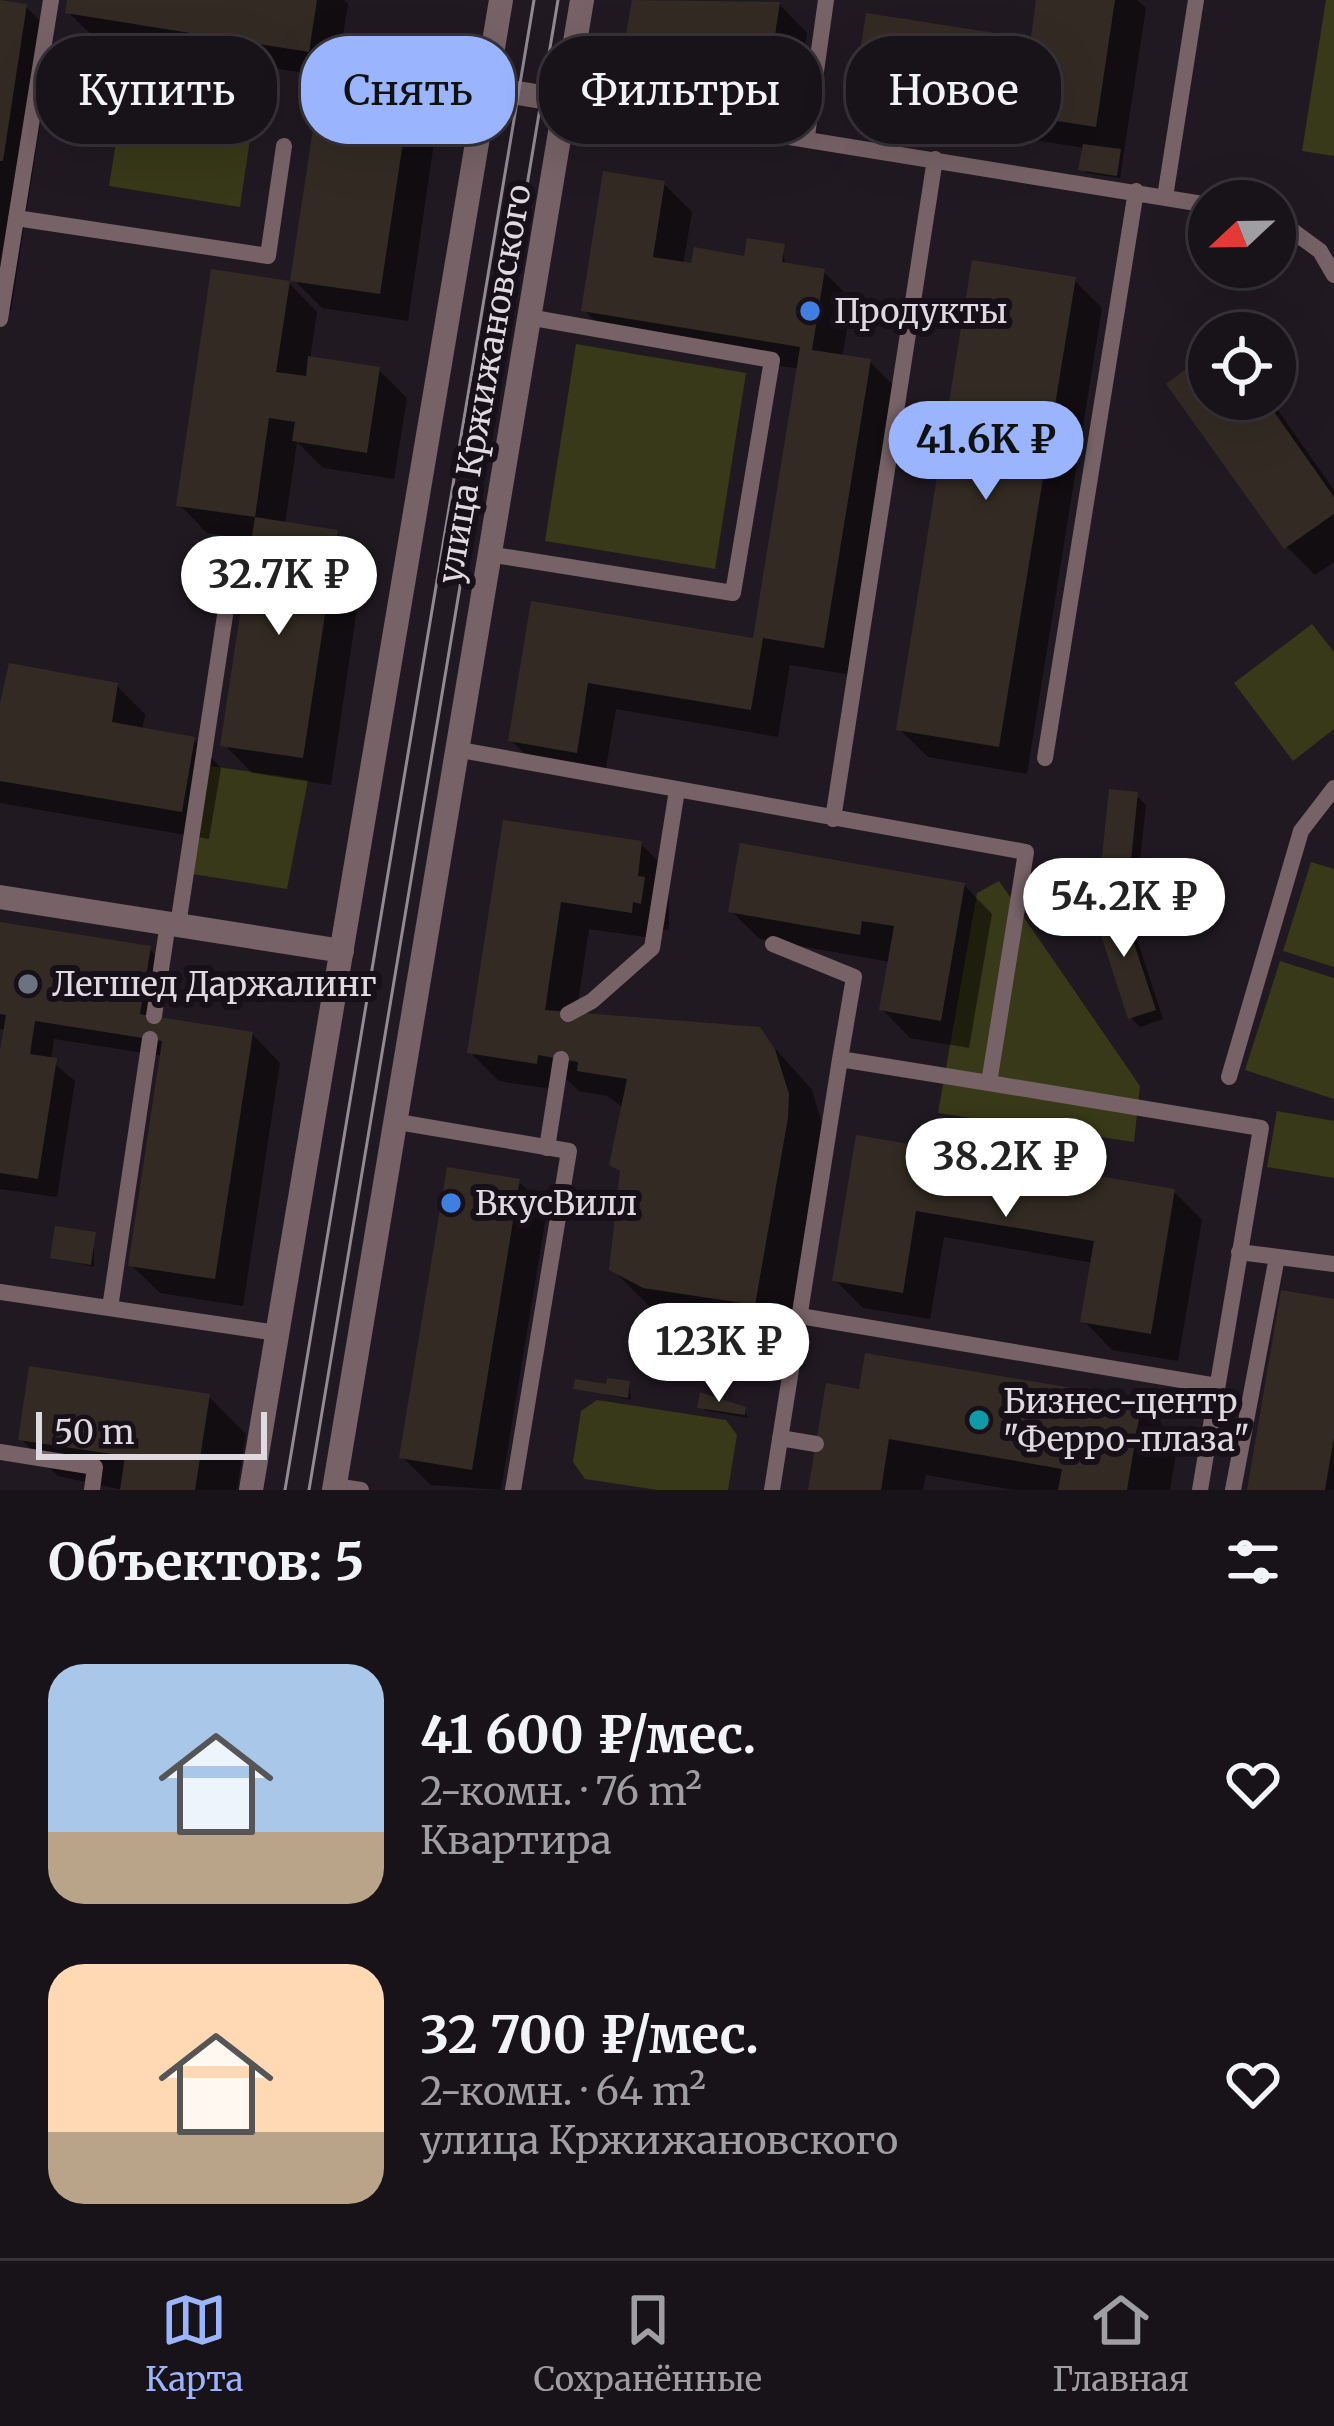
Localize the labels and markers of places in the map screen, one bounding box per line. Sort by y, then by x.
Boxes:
place label: Продукты [834,291,1008,332]
marker: Продукты [797,298,823,324]
pin: 41.6K ₽ [875,401,1097,503]
pin: 32.7K ₽ [168,536,390,638]
pin: 54.2K ₽ [1013,858,1235,960]
place label: Легшед Даржалинг [52,964,377,1005]
marker: Легшед Даржалинг [15,971,41,997]
pin: 38.2K ₽ [895,1118,1117,1220]
place label: ВкусВилл [475,1183,637,1224]
marker: ВкусВилл [438,1190,464,1216]
pin: 123K ₽ [621,1303,817,1405]
place label: Бизнес-центр "Ферро-плаза" [1003,1381,1250,1460]
marker: Бизнес-центр "Ферро-плаза" [966,1407,992,1433]

